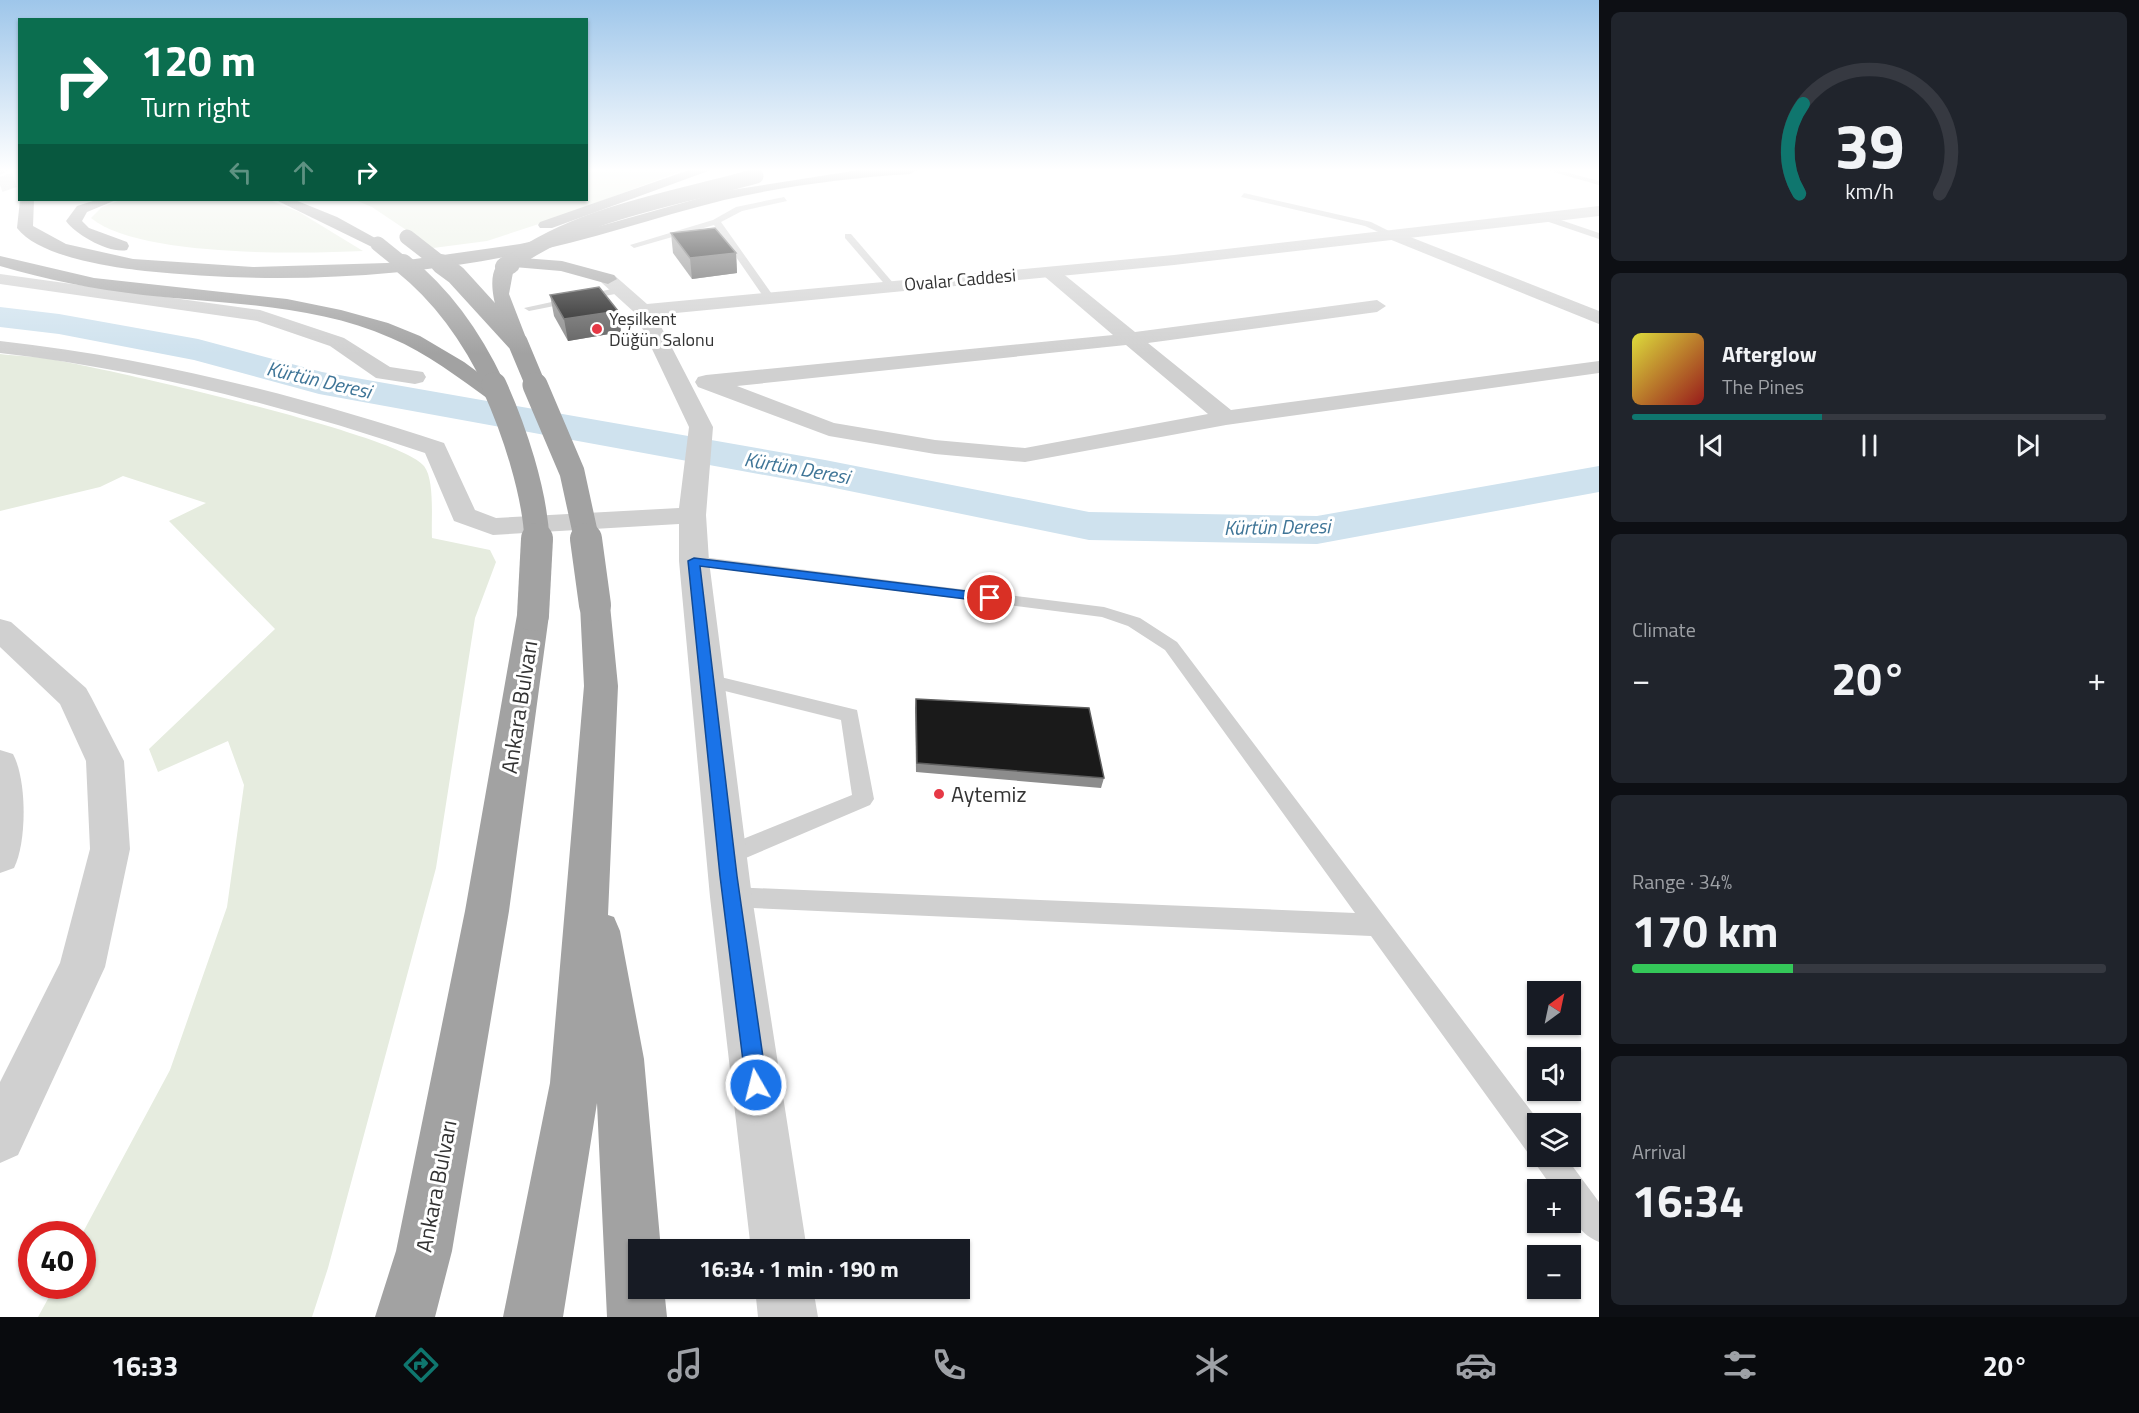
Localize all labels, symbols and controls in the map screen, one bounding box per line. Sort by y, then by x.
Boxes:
text: 120 m [141,28,256,92]
icon: right [42,42,120,120]
text: Turn right [141,86,250,127]
text: 39 [1834,97,1904,192]
icon: left [224,156,257,189]
icon: ahead [287,156,320,189]
icon: right [350,156,383,189]
text: km/h [1845,175,1893,207]
street label: Ovalar Caddesi [903,261,1017,298]
place label: Yeşilkent Düğün Salonu [609,305,714,353]
marker: Yeşilkent Düğün Salonu [590,322,604,336]
text: Afterglow [1722,337,1817,371]
water label: Kürtün Deresi [264,352,377,407]
text: The Pines [1722,371,1804,402]
icon: previous [1695,429,1728,462]
icon: pause [1853,429,1886,462]
icon: next [2011,429,2044,462]
water label: Kürtün Deresi [742,443,855,493]
water label: Kürtün Deresi [1224,510,1333,543]
pin [964,572,1015,623]
icon: arrive [973,581,1006,614]
text: Climate [1632,614,1696,645]
street label: Ankara Bulvarı [492,638,546,776]
text: 20° [1831,644,1907,712]
text: − [1632,654,1650,704]
text: + [2088,654,2106,704]
place label: Aytemiz [951,777,1026,811]
marker: Aytemiz [932,787,946,801]
text: Range · 34% [1632,866,1732,897]
text: 170 km [1632,896,1778,964]
north arrow [1527,981,1581,1035]
map controls [1527,981,1581,1299]
button: sound [1527,1047,1581,1101]
position arrow [724,1053,788,1117]
button: layers [1527,1113,1581,1167]
street label: Ankara Bulvarı [407,1117,465,1255]
text: Arrival [1632,1136,1686,1167]
text: 16:34 [1632,1166,1744,1234]
button: + [1527,1179,1581,1233]
speed limit sign: 40 [18,1221,96,1299]
button: − [1527,1245,1581,1299]
text: 16:34 · 1 min · 190 m [699,1252,899,1286]
icon: directions [400,1344,442,1386]
icon: music [664,1344,706,1386]
icon: phone [928,1344,970,1386]
icon: climate [1191,1344,1233,1386]
icon: car [1455,1344,1497,1386]
icon: filters [1719,1344,1761,1386]
text: 16:33 [111,1345,178,1386]
text: 20° [1983,1345,2028,1386]

